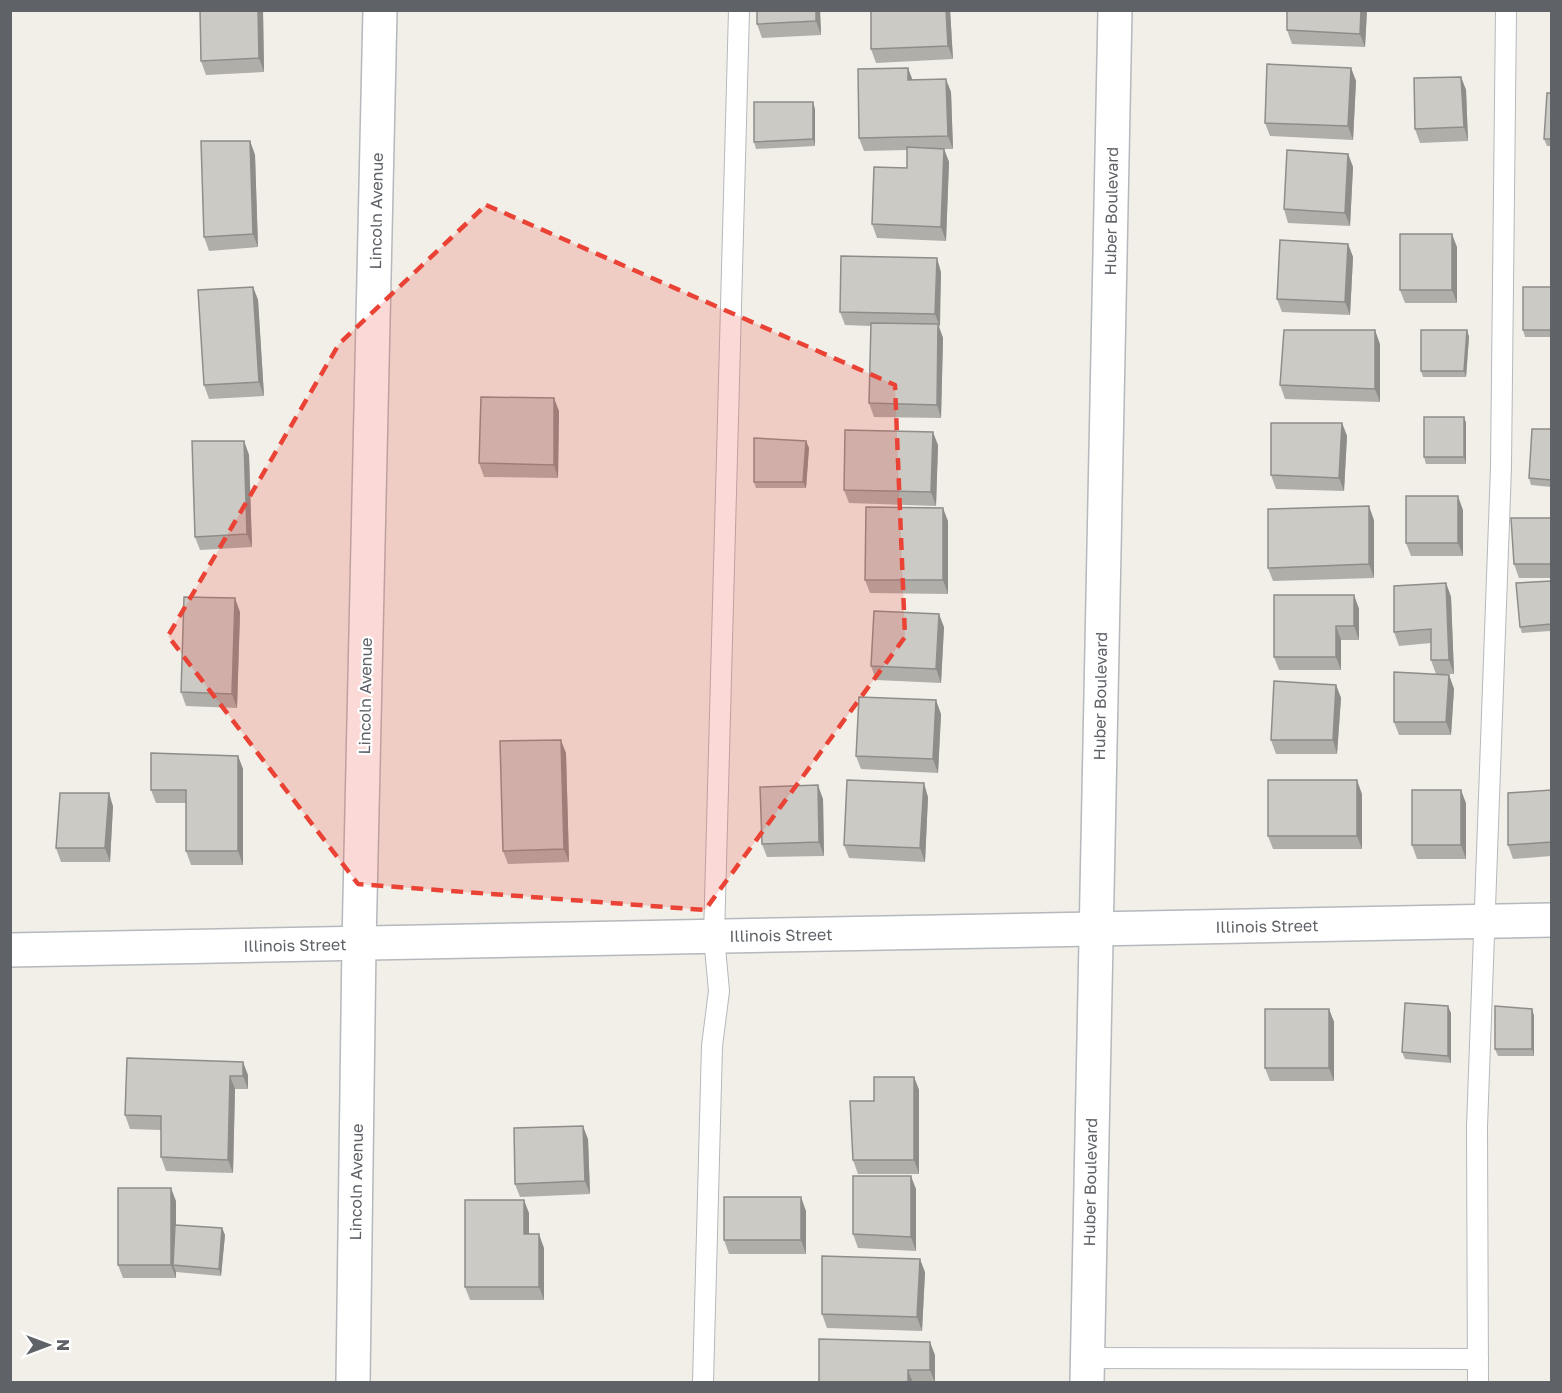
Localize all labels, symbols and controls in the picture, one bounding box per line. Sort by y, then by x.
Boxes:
street label: Huber Boulevard [1100,147,1122,275]
street label: Lincoln Avenue [365,152,387,270]
street label: Huber Boulevard [1089,632,1111,760]
street label: Lincoln Avenue [354,637,376,755]
street label: Illinois Street [1215,915,1319,937]
street label: Illinois Street [729,924,833,946]
street label: Illinois Street [243,934,347,956]
street label: Huber Boulevard [1079,1118,1101,1246]
street label: Lincoln Avenue [345,1123,367,1241]
north arrow [18,1315,78,1375]
text: N [53,1339,73,1351]

